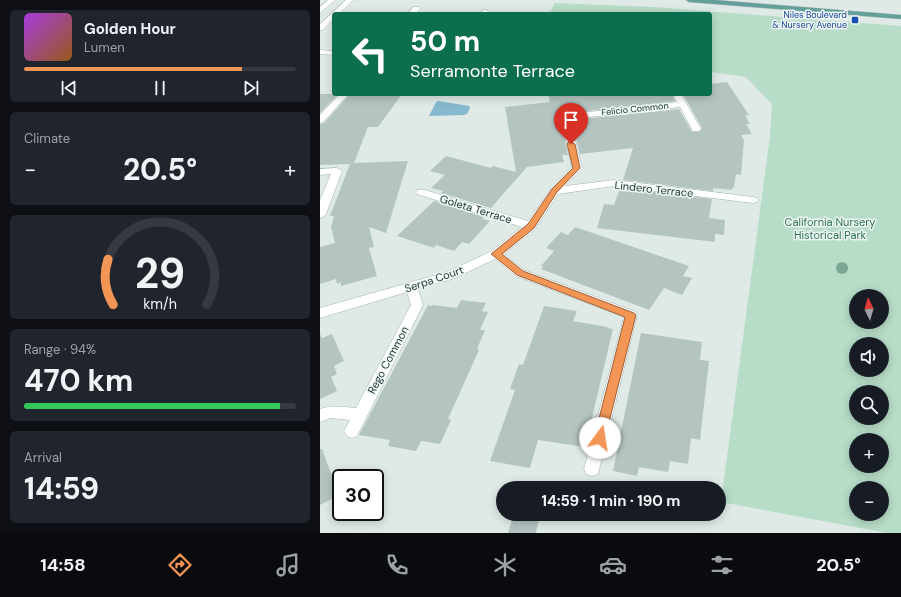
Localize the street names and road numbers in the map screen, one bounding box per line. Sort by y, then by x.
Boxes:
street label: Felicio Common [601,100,669,118]
street label: Lindero Terrace [614,178,694,200]
street label: Goleta Terrace [438,191,514,227]
street label: Serpa Court [403,262,465,296]
street label: Rego Common [364,324,412,396]

